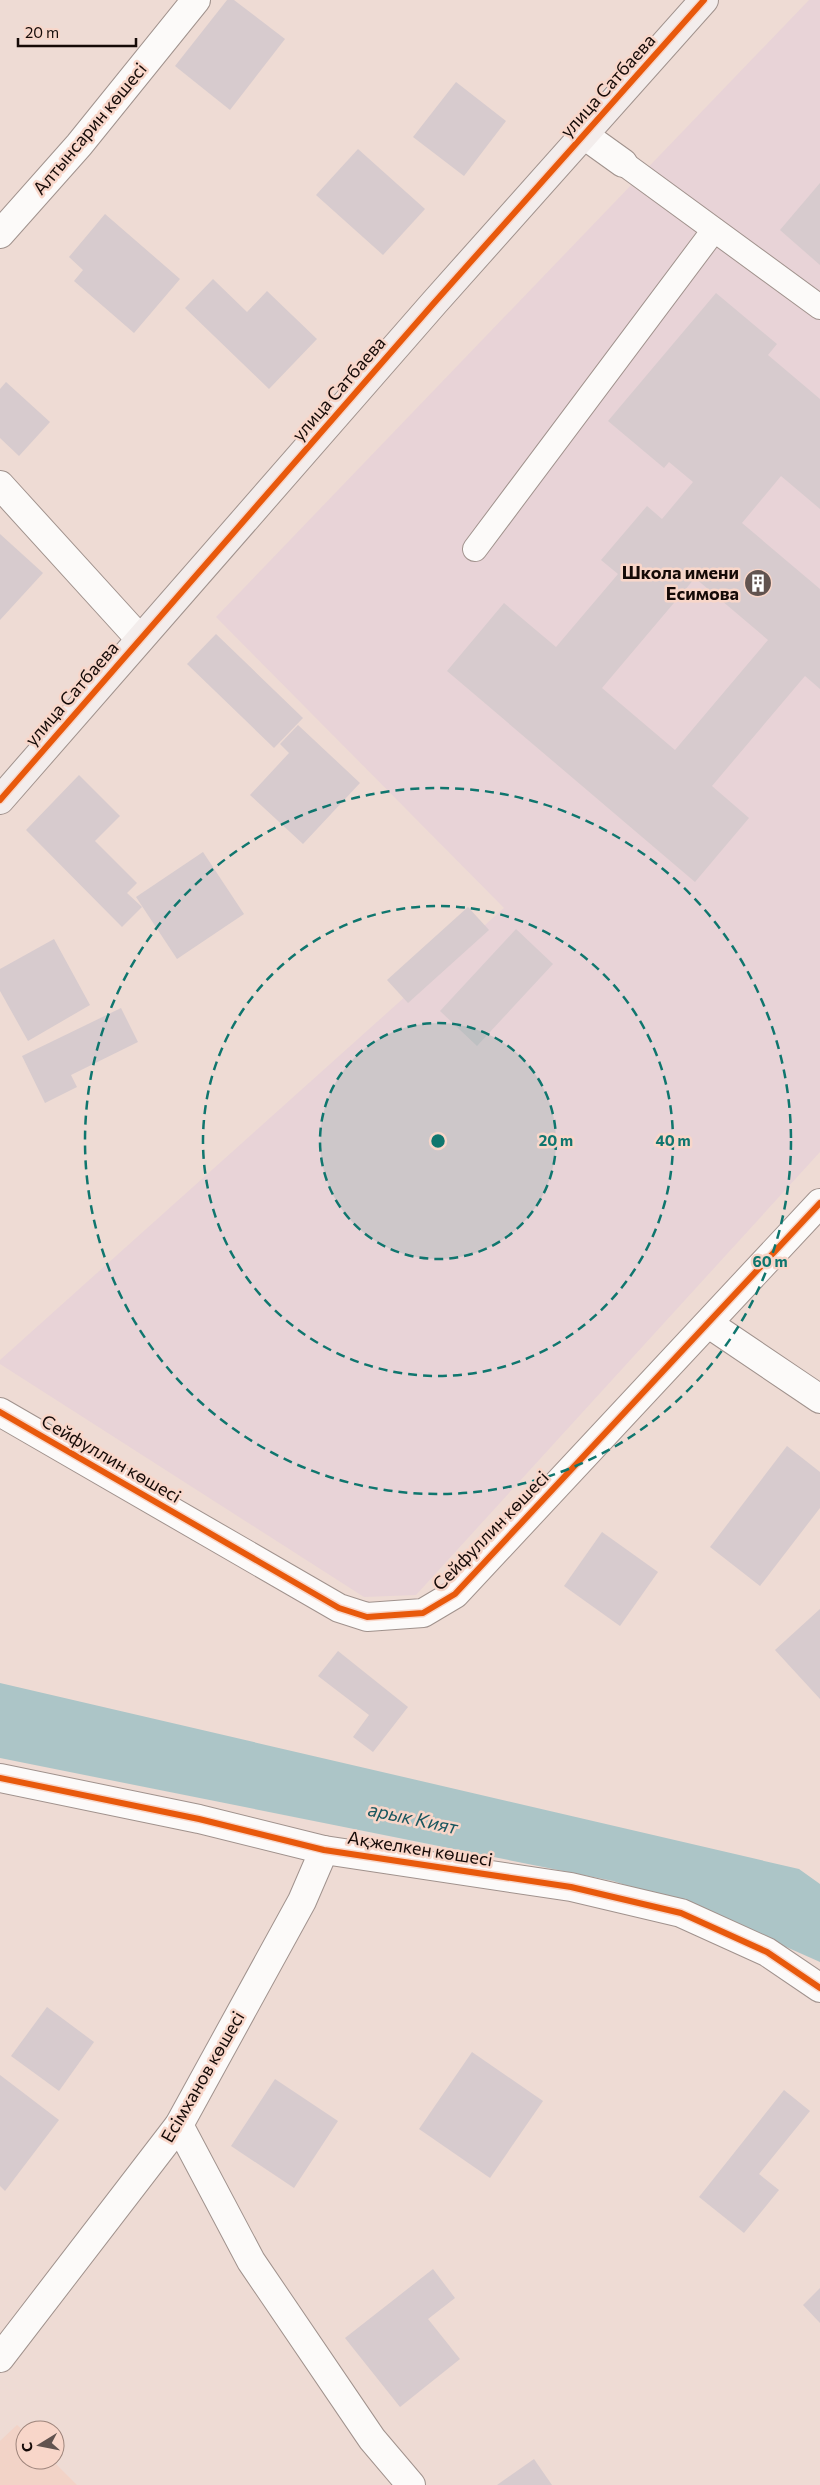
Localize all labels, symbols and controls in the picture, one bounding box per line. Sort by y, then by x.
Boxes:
scale bar [18,15,135,47]
text: 20 m [25,23,59,41]
street label: улица Сатбаева [555,29,659,142]
street label: Алтынсарин көшесі [28,58,151,199]
street label: улица Сатбаева [287,332,390,445]
place label: Школа имени Есимова [622,561,739,604]
building icon: Школа имени Есимова [743,568,773,598]
street label: улица Сатбаева [20,637,123,750]
text: 20 m [539,1131,573,1149]
text: 40 m [655,1131,691,1149]
centre of rings [429,1132,447,1150]
text: 60 m [752,1252,788,1270]
street label: Сейфуллин көшесі [38,1409,185,1507]
street label: Сейфуллин көшесі [428,1466,553,1595]
water label: арык Кият [366,1797,461,1838]
street label: Ақжелкен көшесі [346,1826,494,1870]
street label: Есімханов көшесі [156,2007,249,2146]
north arrow [15,2420,65,2470]
text: С [18,2441,36,2454]

